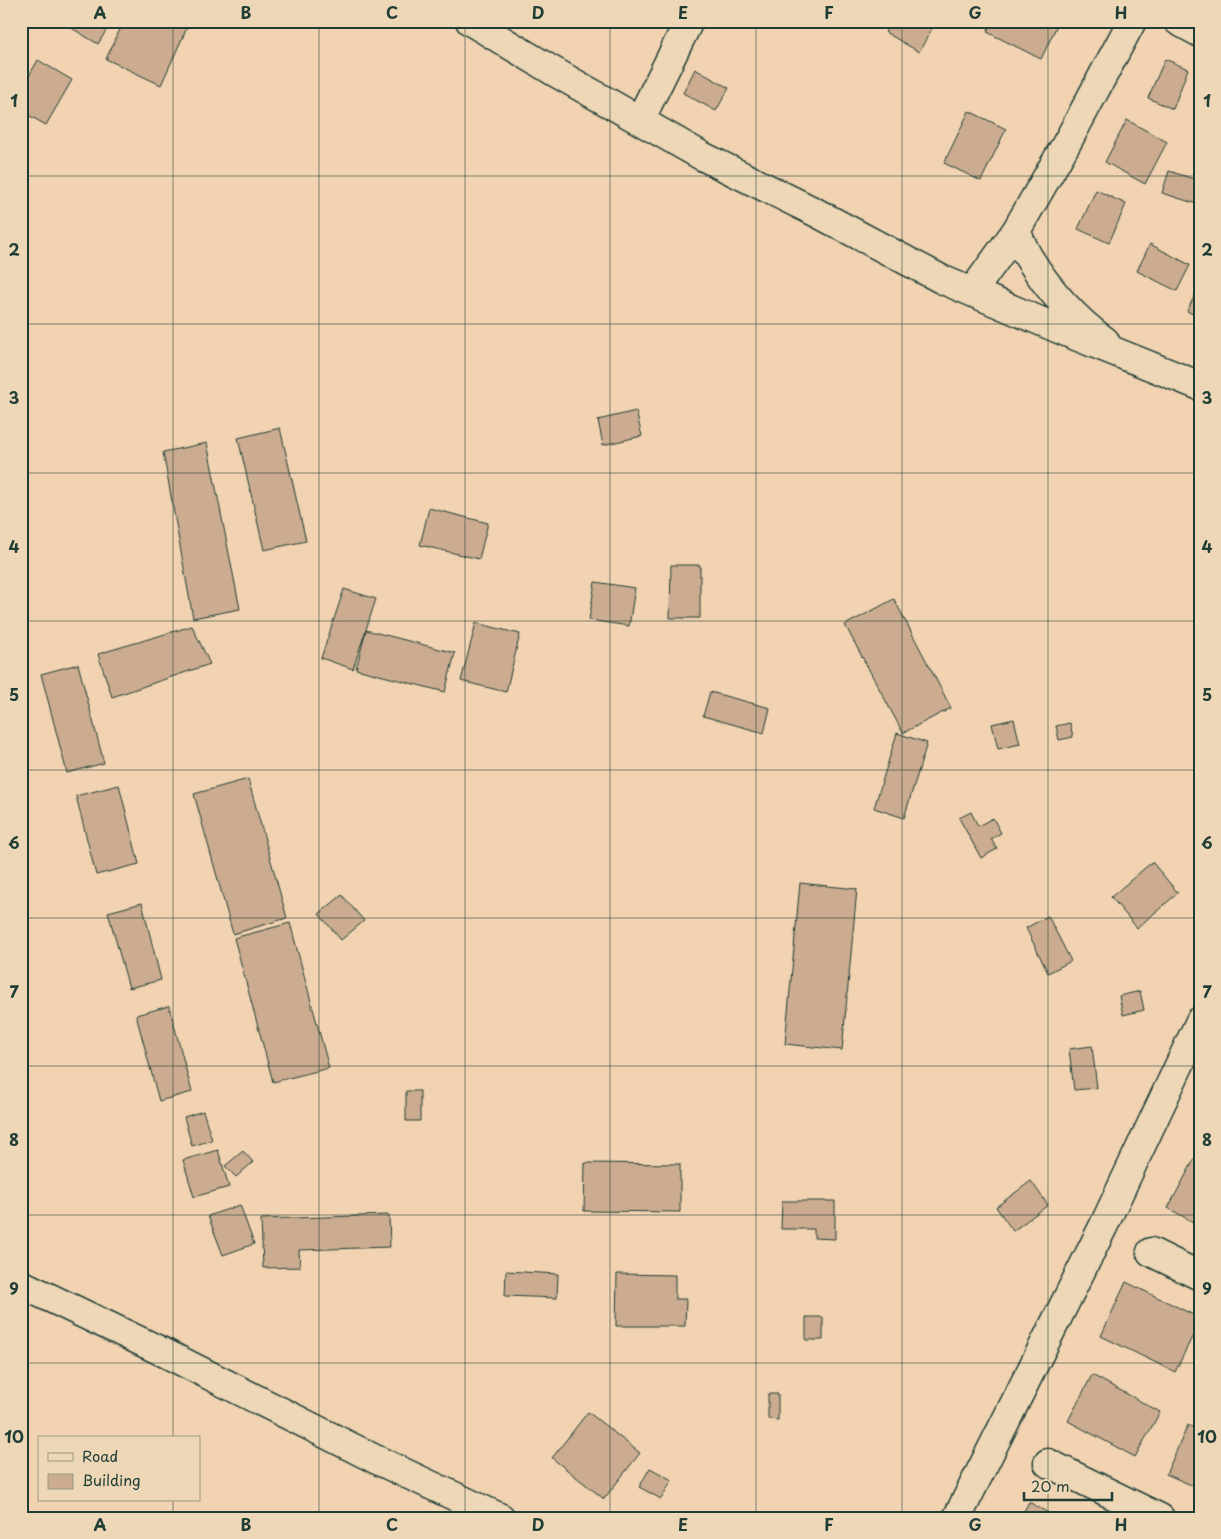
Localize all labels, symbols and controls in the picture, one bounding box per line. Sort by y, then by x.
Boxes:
text: A [94,0,107,24]
text: B [241,0,252,24]
text: C [386,0,398,24]
text: D [532,0,544,24]
text: E [678,0,688,24]
text: F [824,0,834,24]
text: G [968,0,982,24]
text: H [1115,0,1127,24]
text: 1 [10,88,18,112]
text: 1 [1203,88,1211,112]
text: 2 [8,237,20,261]
text: 2 [1201,237,1213,261]
text: 3 [9,385,19,409]
text: 3 [1202,385,1212,409]
text: 4 [9,534,20,558]
text: 4 [1202,534,1213,558]
text: 5 [9,682,19,706]
text: 5 [1202,682,1212,706]
text: 6 [8,830,20,854]
text: 6 [1201,830,1213,854]
text: 7 [9,979,19,1003]
text: 7 [1202,979,1212,1003]
text: 8 [9,1127,19,1151]
text: 8 [1202,1127,1212,1151]
text: 9 [9,1276,19,1300]
text: 9 [1202,1276,1212,1300]
text: 10 [4,1424,24,1448]
text: 10 [1197,1424,1217,1448]
legend [38,1436,200,1502]
text: Road [82,1444,118,1467]
text: Building [82,1468,141,1491]
scale bar [1024,1469,1111,1501]
text: 20 m [1031,1474,1070,1497]
text: A [94,1512,107,1536]
text: B [241,1512,252,1536]
text: C [386,1512,398,1536]
text: D [532,1512,544,1536]
text: E [678,1512,688,1536]
text: F [824,1512,834,1536]
text: G [968,1512,982,1536]
text: H [1115,1512,1127,1536]

